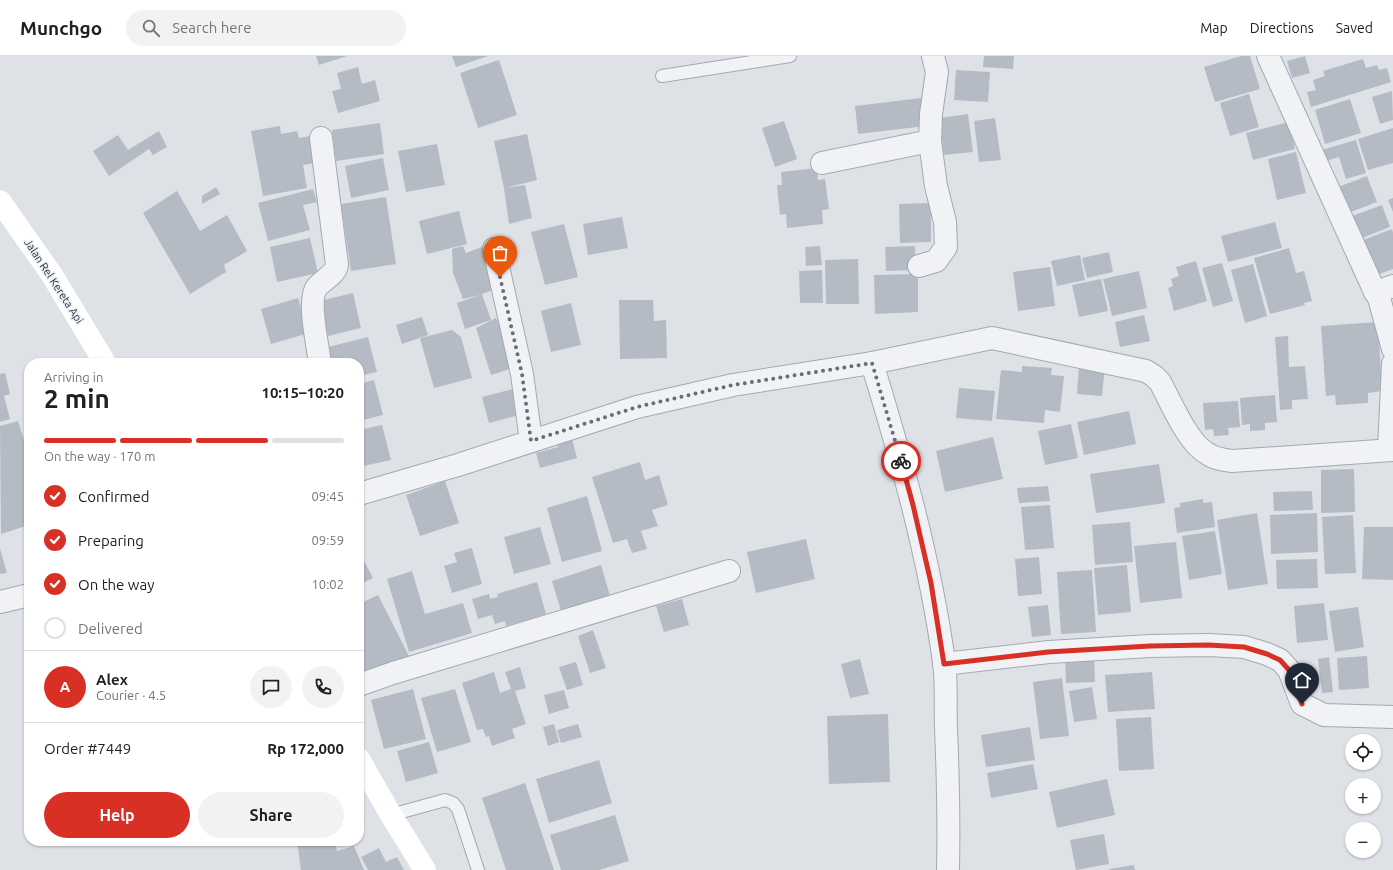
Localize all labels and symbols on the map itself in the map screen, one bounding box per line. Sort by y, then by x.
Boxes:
street label: Jalan Rel Kereta Api [22,236,86,326]
pin [483,236,517,277]
courier [881,441,921,481]
pin [1285,663,1319,704]

